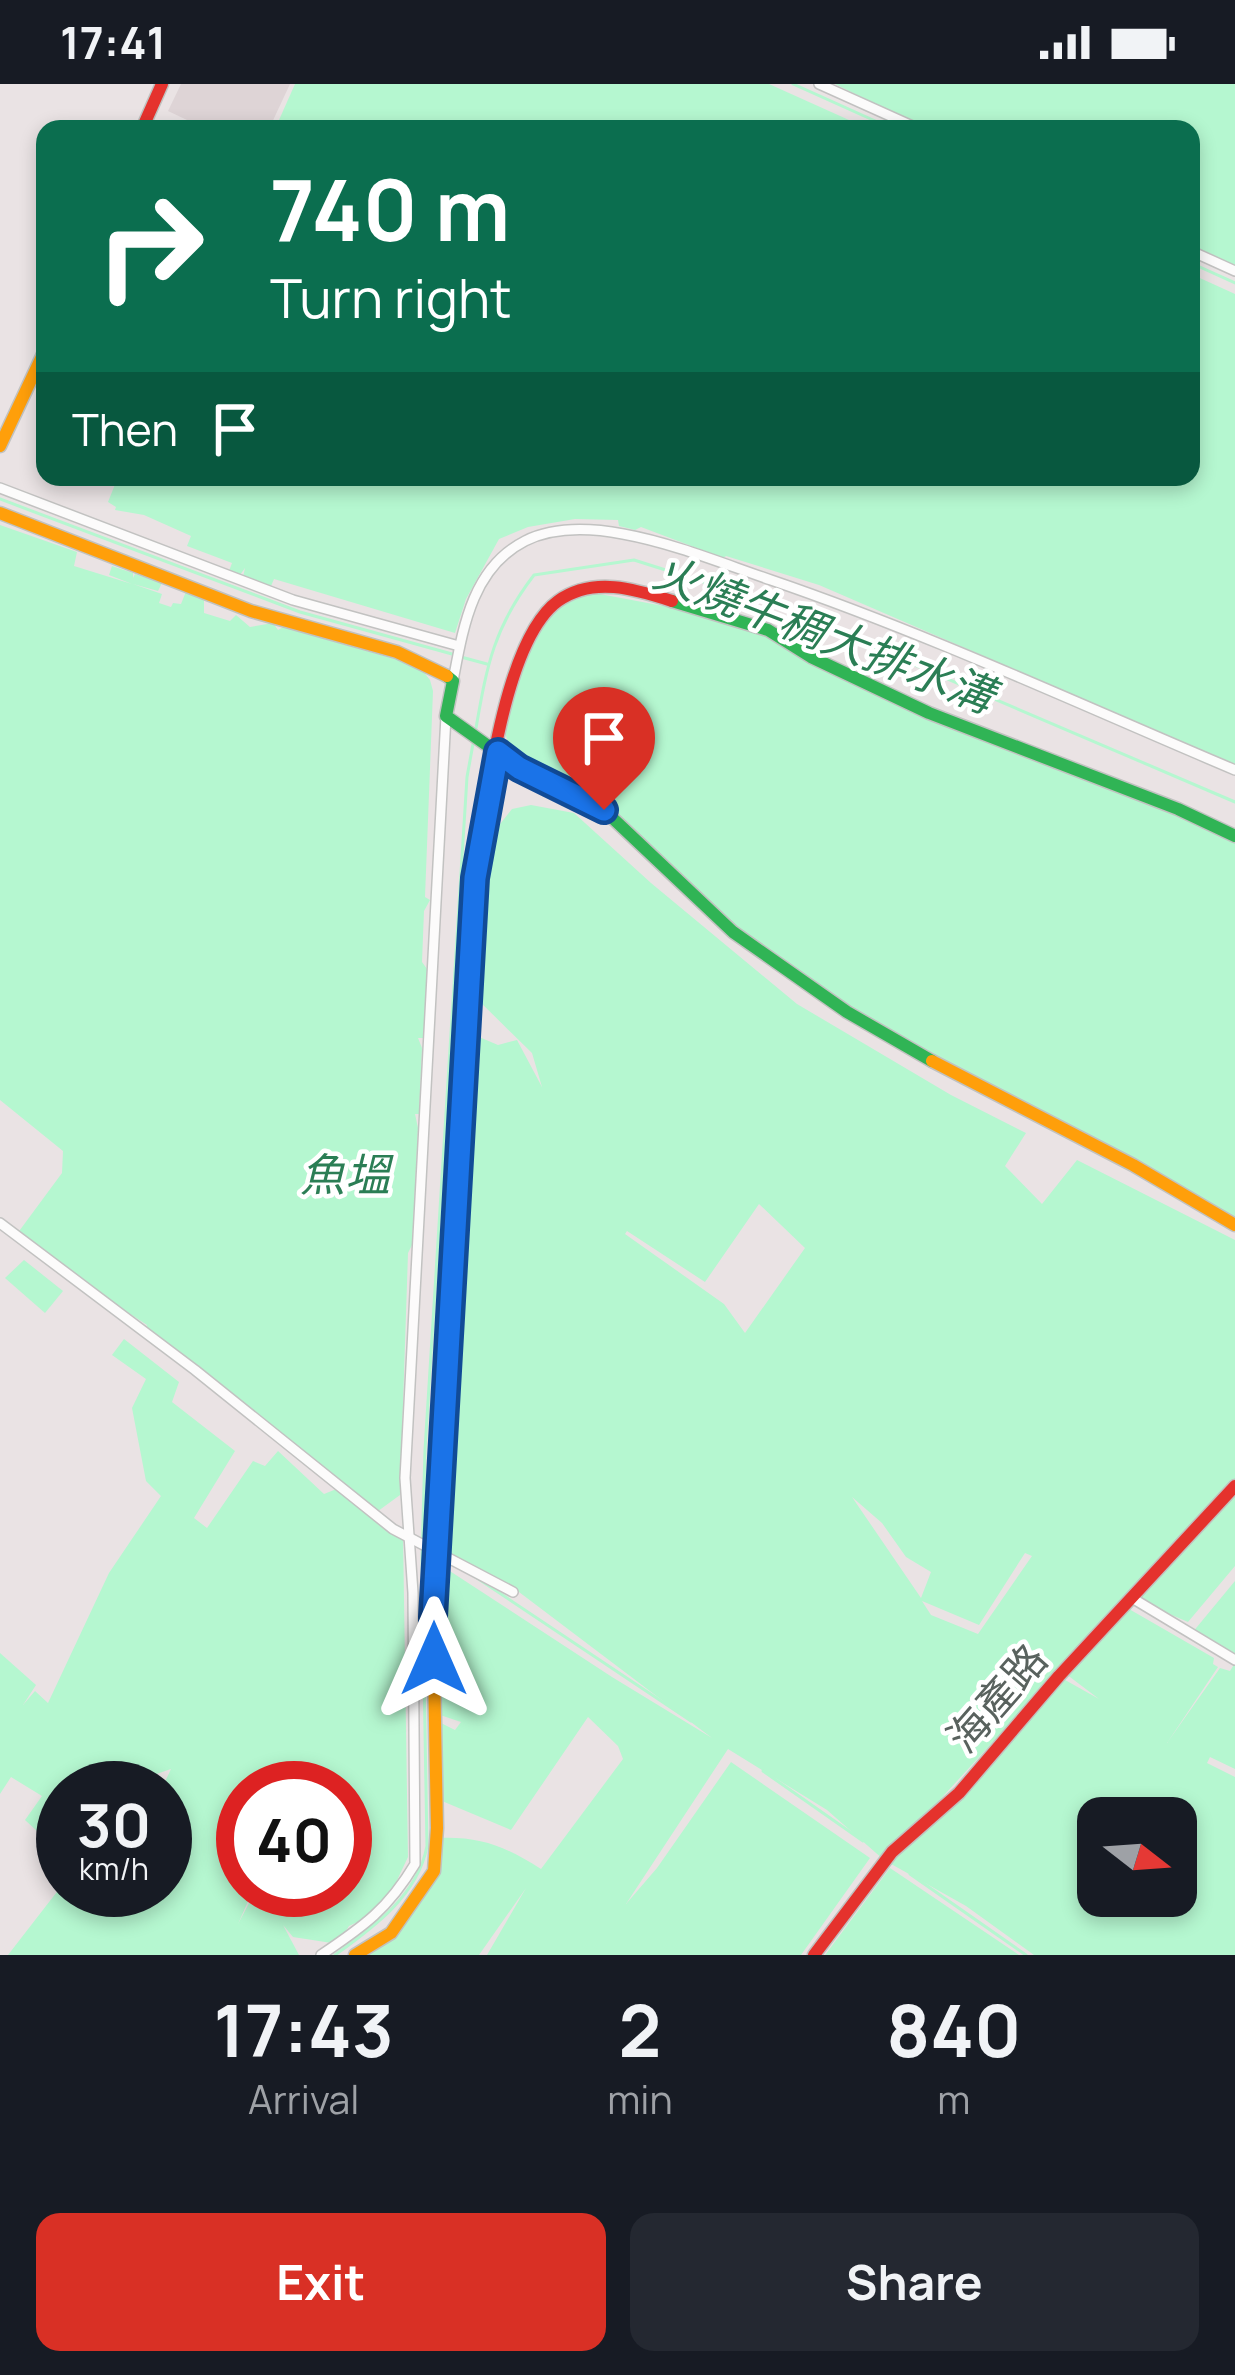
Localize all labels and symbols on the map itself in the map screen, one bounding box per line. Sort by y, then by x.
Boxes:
water label: 火燒牛稠大排水溝 [645,540,1009,729]
pin [553,687,655,810]
water label: 魚塭 [300,1143,394,1205]
position arrow [371,1596,497,1722]
street label: 海產路 [933,1631,1059,1764]
speed limit sign: 40 [216,1761,372,1917]
north arrow [1077,1797,1197,1917]

